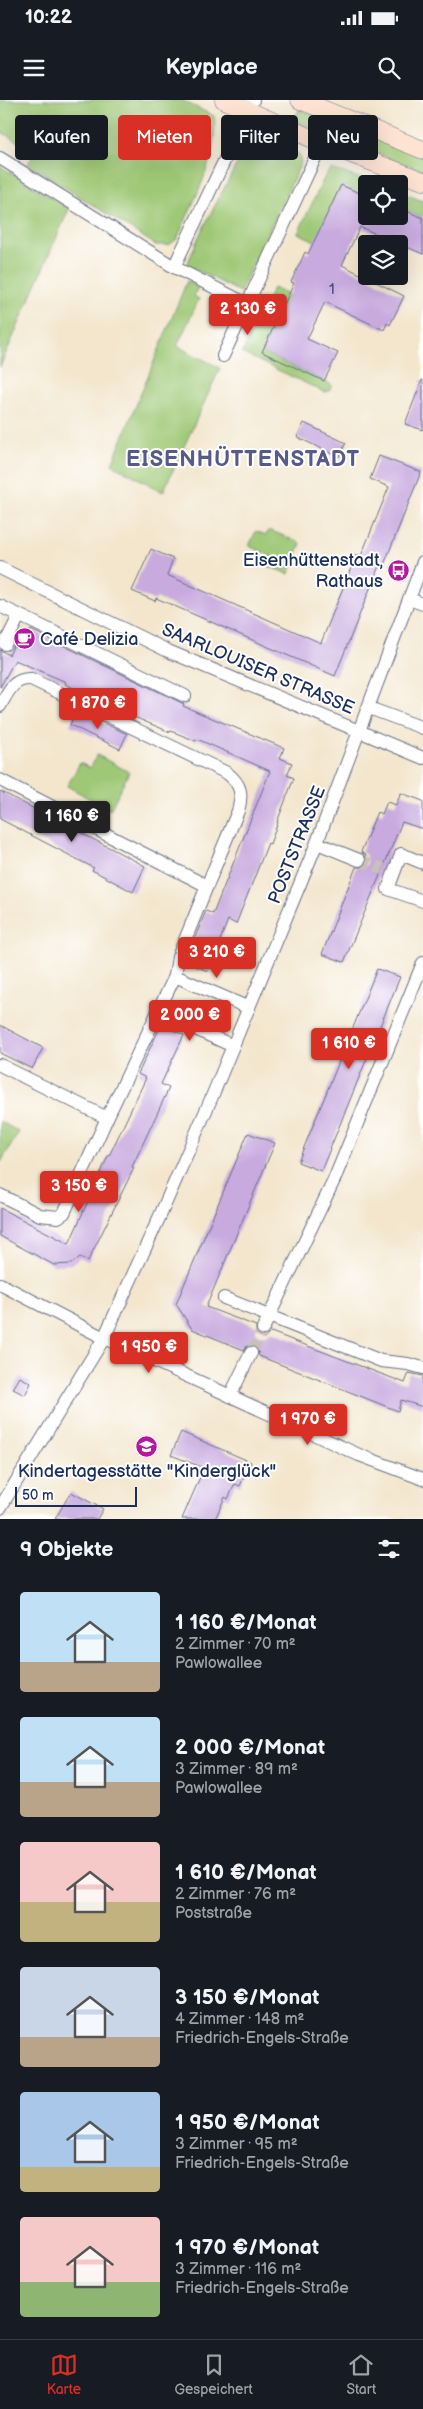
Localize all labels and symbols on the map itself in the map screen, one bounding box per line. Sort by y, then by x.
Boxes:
house number: 1 [329,280,335,299]
pin: 2 130 € [202,294,294,336]
district label: EISENHÜTTENSTADT [126,445,360,473]
place label: Eisenhüttenstadt, Rathaus [243,550,383,592]
bus stop icon: Eisenhüttenstadt, Rathaus [387,558,411,582]
street label: SAARLOUISER STRASSE [159,619,357,719]
cafe icon: Café Delizia [12,627,36,651]
place label: Café Delizia [40,629,138,650]
pin: 1 870 € [52,688,144,730]
street label: POSTSTRASSE [264,783,330,907]
pin: 1 160 € [26,800,118,843]
pin: 3 210 € [171,936,263,979]
pin: 2 000 € [144,1000,236,1042]
pin: 1 610 € [303,1028,395,1070]
pin: 3 150 € [33,1170,125,1213]
pin: 1 950 € [103,1332,195,1374]
pin: 1 970 € [262,1404,354,1446]
school or university icon: Kindertagesstätte "Kinderglück" [135,1434,159,1458]
place label: Kindertagesstätte "Kinderglück" [18,1461,276,1482]
scale bar [15,1484,138,1507]

